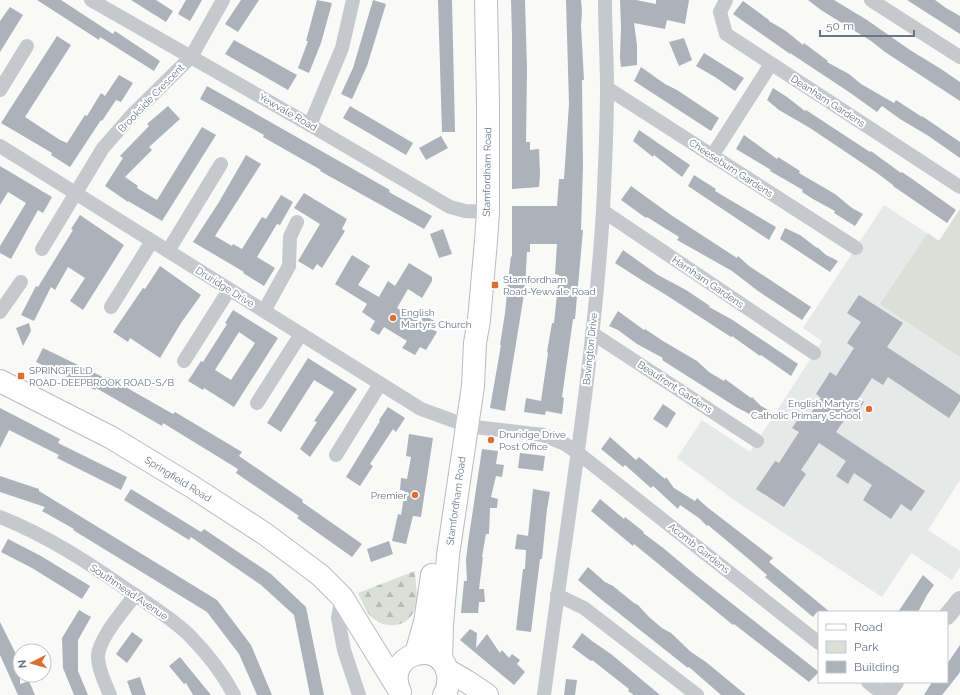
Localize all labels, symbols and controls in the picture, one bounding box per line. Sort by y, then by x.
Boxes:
scale bar [820,12,914,38]
text: 50 m [826,19,854,33]
street label: Brookside Crescent [116,61,187,134]
street label: Deanham Gardens [789,73,867,129]
street label: Yewvale Road [257,91,319,133]
street label: Stamfordham Road [481,127,493,217]
street label: Cheeseburn Gardens [687,137,775,199]
street label: Harnham Gardens [670,254,746,310]
street label: Druridge Drive [194,265,256,309]
place label: Stamfordham Road-Yewvale Road [503,274,596,297]
marker: Stamfordham Road-Yewvale Road [490,280,500,290]
place label: English Martyrs Church [401,307,472,330]
street label: Bavington Drive [581,312,599,386]
marker: English Martyrs Church [388,313,398,323]
street label: Beaufront Gardens [636,359,715,415]
place label: SPRINGFIELD ROAD-DEEPBROOK ROAD-S/B [29,365,175,388]
marker: SPRINGFIELD ROAD-DEEPBROOK ROAD-S/B [16,371,26,381]
place label: English Martyrs' Catholic Primary School [751,398,861,421]
marker: English Martyrs' Catholic Primary School [864,404,874,414]
place label: Druridge Drive Post Office [499,429,566,452]
marker: Druridge Drive Post Office [486,435,496,445]
street label: Springfield Road [143,454,213,504]
street label: Stamfordham Road [444,456,468,546]
place label: Premier [371,490,407,501]
marker: Premier [410,490,420,500]
street label: Acomb Gardens [666,521,732,575]
street label: Southmead Avenue [88,562,170,622]
legend [818,611,948,683]
text: Road [854,620,883,634]
text: Park [854,640,879,654]
north arrow [12,643,52,683]
text: N [16,659,29,669]
text: Building [854,660,900,674]

